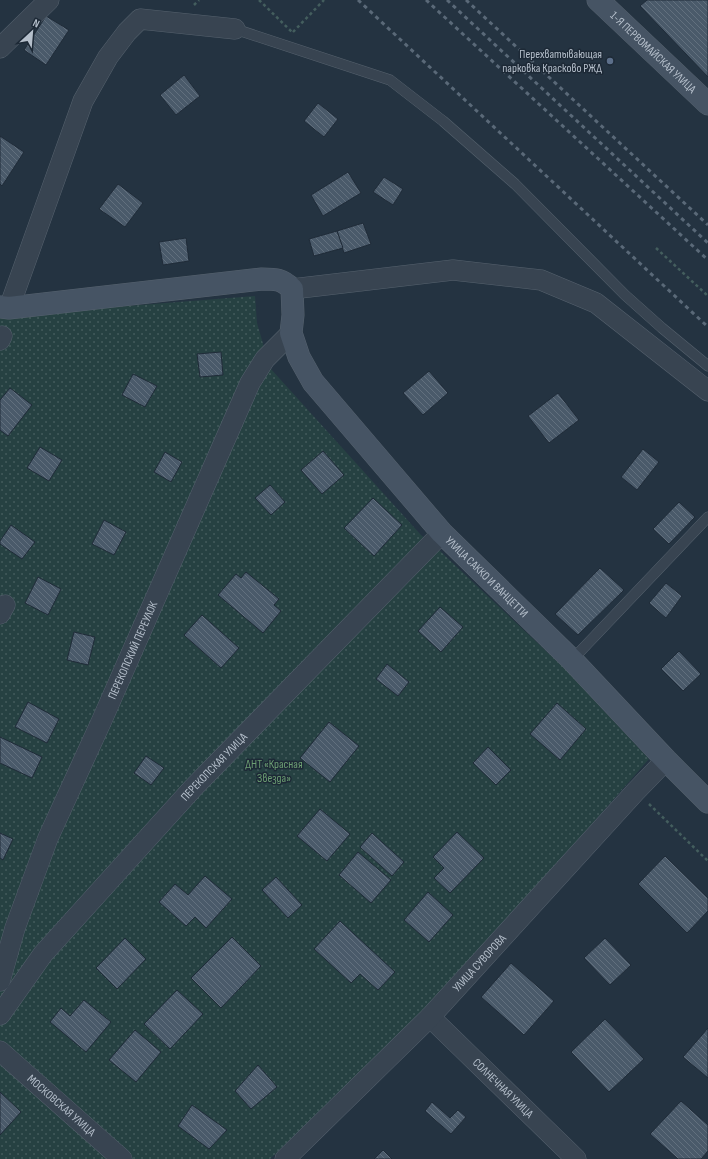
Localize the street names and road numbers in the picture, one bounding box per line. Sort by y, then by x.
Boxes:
street label: 1-Я ПЕРВОМАЙСКАЯ УЛИЦА [607,8,700,97]
street label: УЛИЦА САККО И ВАНЦЕТТИ [442,533,531,621]
street label: ПЕРЕКОПСКИЙ ПЕРЕУЛОК [105,598,161,701]
street label: ПЕРЕКОПСКАЯ УЛИЦА [177,729,251,804]
street label: УЛИЦА СУВОРОВА [449,930,510,995]
street label: СОЛНЕЧНАЯ УЛИЦА [469,1055,537,1122]
street label: МОСКОВСКАЯ УЛИЦА [24,1071,99,1140]

